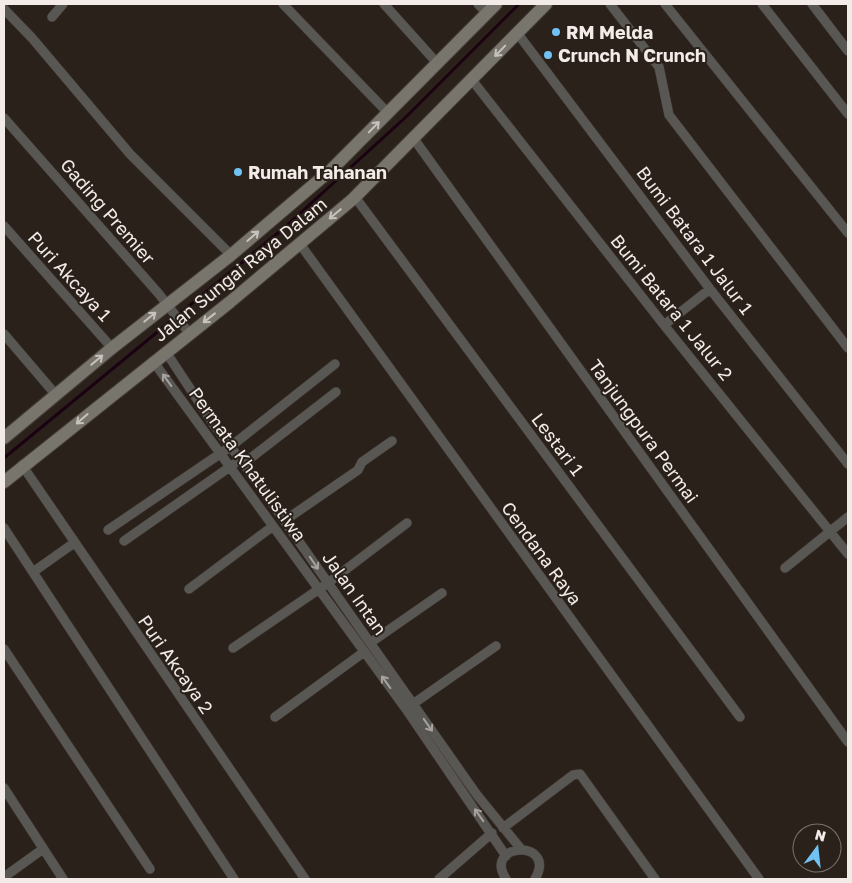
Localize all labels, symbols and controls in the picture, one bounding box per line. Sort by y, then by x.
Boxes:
place label: RM Melda [566,21,653,43]
marker: RM Melda [550,26,562,38]
place label: Crunch N Crunch [558,44,706,66]
one-way arrow [494,45,506,57]
marker: Crunch N Crunch [542,49,554,61]
one-way arrow [368,121,380,134]
street label: Gading Premier [56,154,160,268]
place label: Rumah Tahanan [248,161,387,183]
street label: Bumi Batara 1 Jalur 1 [632,162,758,318]
marker: Rumah Tahanan [232,166,244,178]
street label: Jalan Sungai Raya Dalam [149,192,331,346]
one-way arrow [329,209,342,220]
street label: Puri Akcaya 1 [24,226,116,326]
street label: Bumi Batara 1 Jalur 2 [606,230,738,384]
one-way arrow [246,231,259,242]
one-way arrow [143,312,156,323]
one-way arrow [203,312,216,323]
one-way arrow [91,355,104,366]
street label: Tanjungpura Permai [585,355,703,507]
one-way arrow [162,374,173,387]
street label: Permata Khatulistiwa [185,383,311,545]
street label: Lestari 1 [527,408,589,480]
one-way arrow [76,413,89,424]
street label: Cendana Raya [497,497,587,609]
street label: Jalan Intan [318,547,392,639]
one-way arrow [309,556,319,570]
street label: Puri Akcaya 2 [134,611,218,717]
one-way arrow [381,675,391,689]
one-way arrow [423,718,433,732]
one-way arrow [474,808,484,822]
north arrow [792,823,842,873]
text: N [813,825,828,845]

